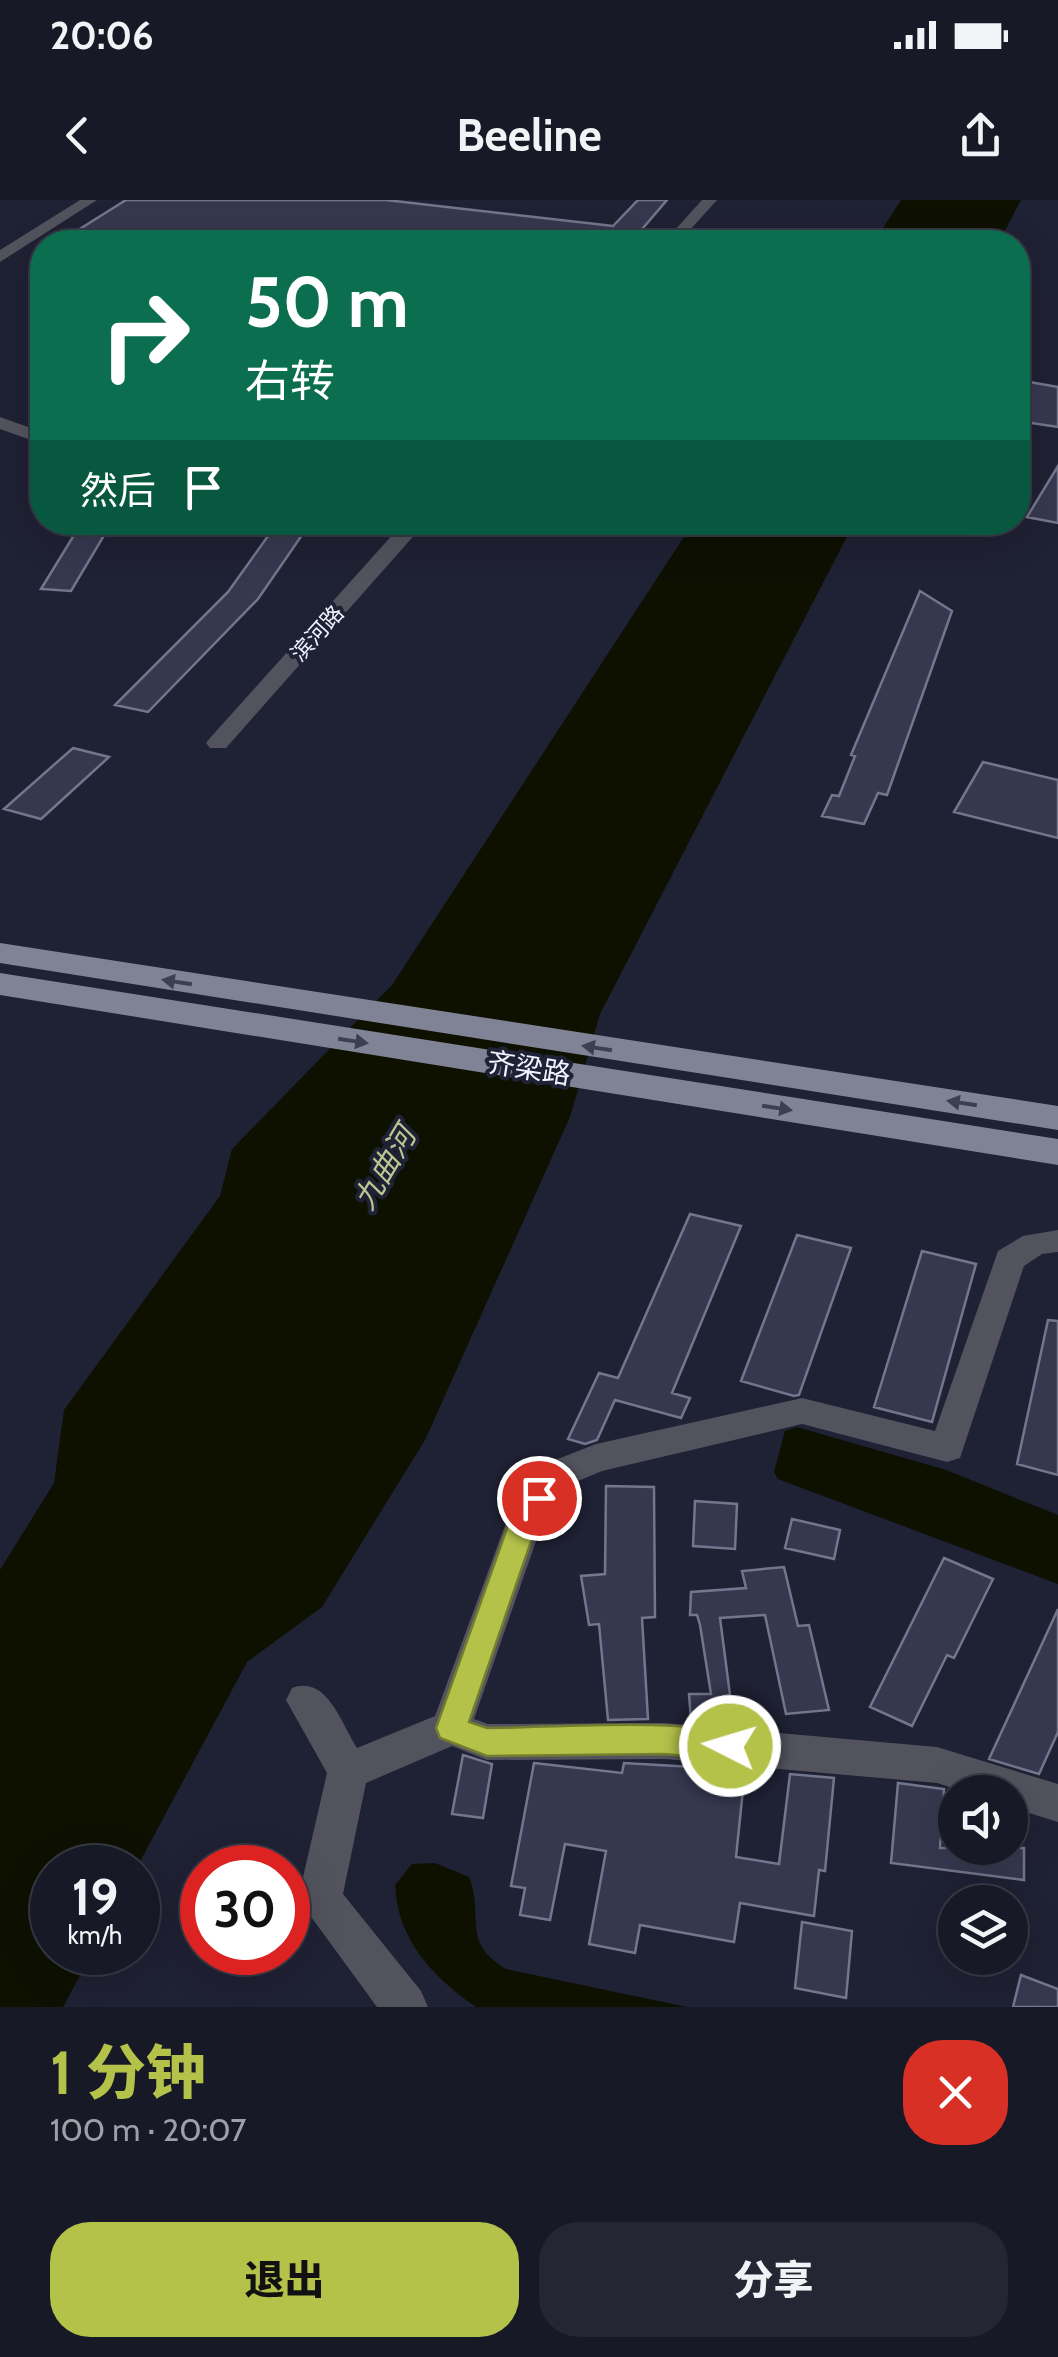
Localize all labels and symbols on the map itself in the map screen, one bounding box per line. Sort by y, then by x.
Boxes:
street label: 滨河路 [285,600,349,667]
one-way arrow [161,974,192,989]
one-way arrow [338,1034,369,1049]
one-way arrow [581,1039,613,1055]
street label: 齐梁路 [485,1045,573,1091]
one-way arrow [945,1095,977,1110]
one-way arrow [762,1100,794,1116]
water label: 九曲河 [346,1115,426,1216]
pin [497,1456,582,1541]
position arrow [678,1694,782,1798]
speed limit sign: 30 [180,1845,310,1975]

